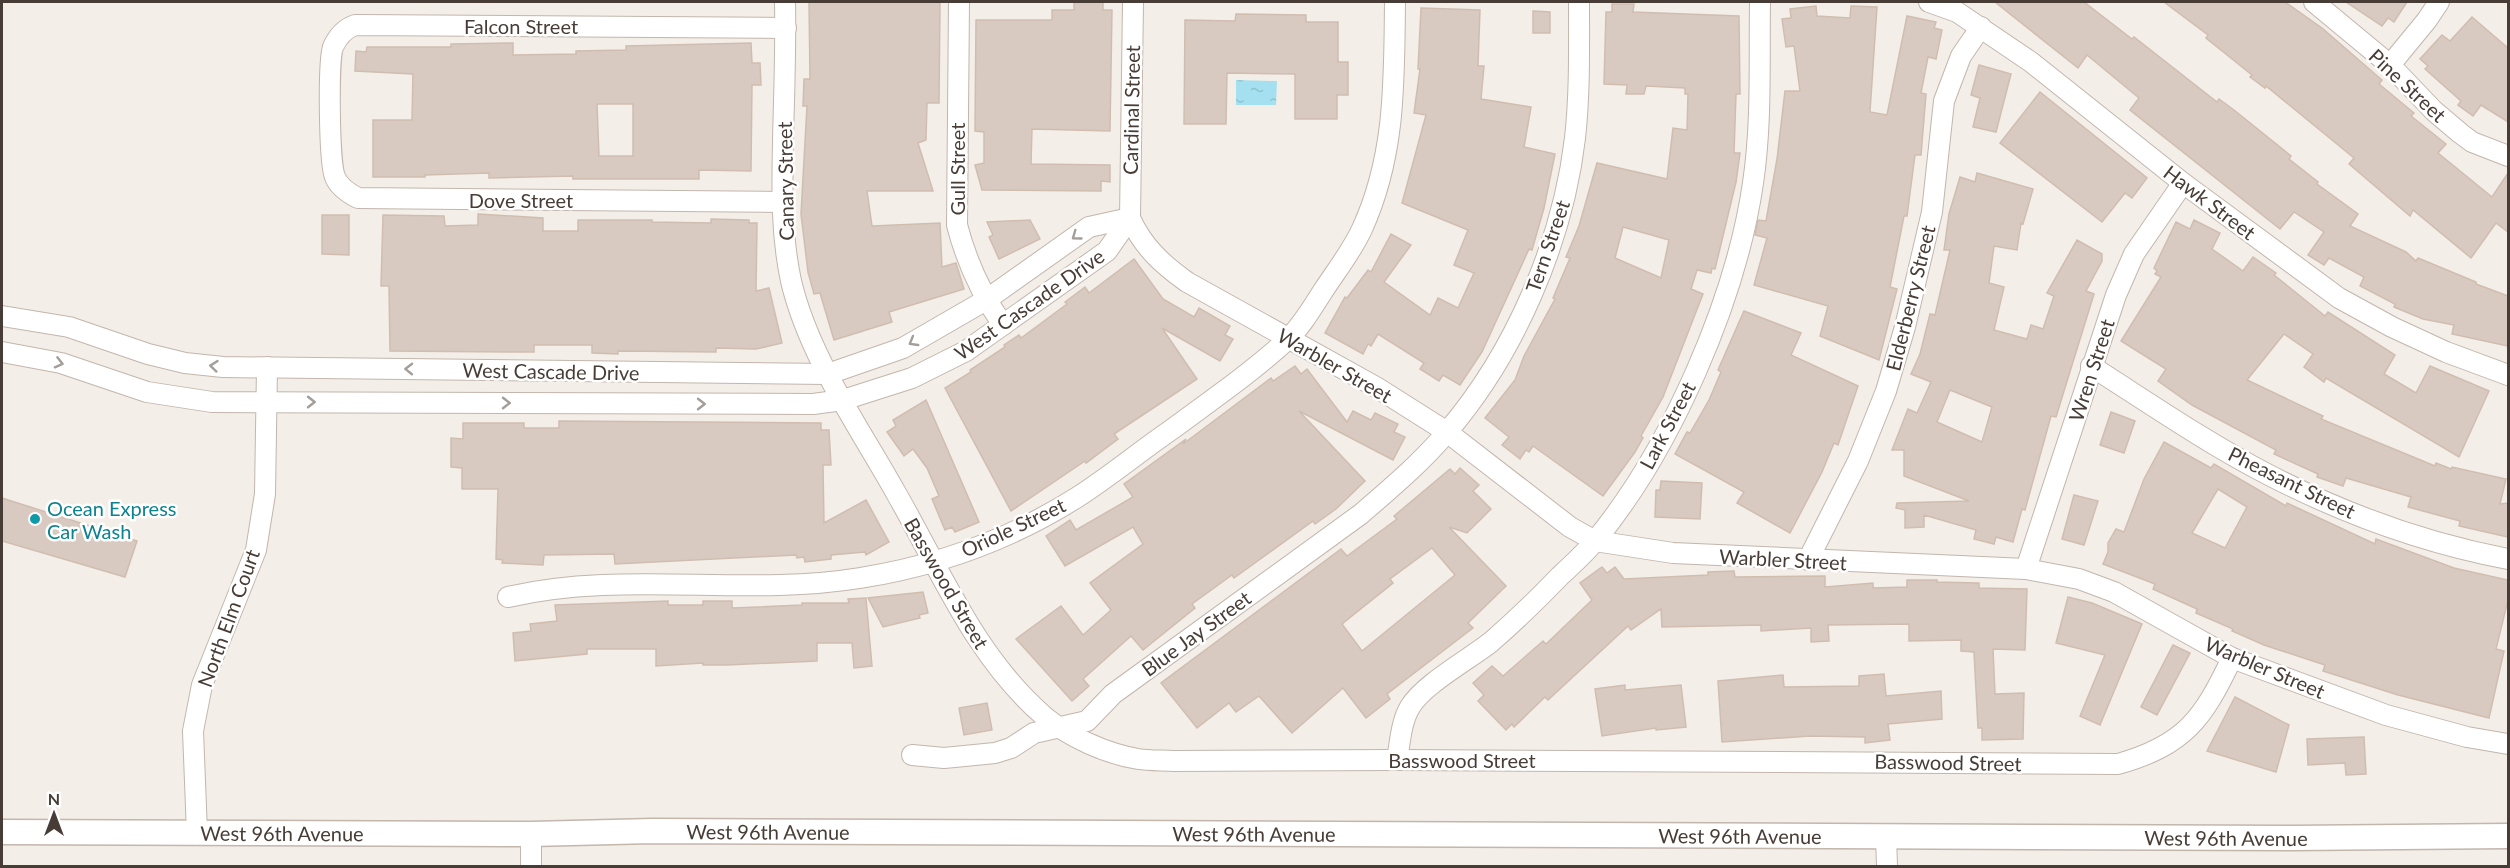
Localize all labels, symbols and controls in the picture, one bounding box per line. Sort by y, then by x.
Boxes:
street label: Falcon Street [464,14,578,38]
street label: Pine Street [2365,43,2451,127]
street label: Cardinal Street [1118,45,1144,175]
street label: Canary Street [772,121,798,241]
street label: Gull Street [945,123,969,215]
street label: Hawk Street [2159,160,2261,244]
street label: Dove Street [469,188,573,212]
street label: Tern Street [1520,197,1574,295]
street label: Elderberry Street [1880,223,1940,373]
one-way arrow [1072,229,1083,240]
street label: West Cascade Drive [950,243,1108,365]
street label: Wren Street [2063,316,2119,424]
street label: Warbler Street [1274,323,1396,407]
one-way arrow [909,335,919,347]
one-way arrow [54,356,64,369]
street label: West Cascade Drive [462,357,640,385]
one-way arrow [209,360,218,373]
one-way arrow [404,363,413,375]
street label: Lark Street [1634,377,1700,473]
one-way arrow [307,396,316,408]
one-way arrow [502,397,511,409]
one-way arrow [697,398,706,410]
street label: Pheasant Street [2225,441,2359,523]
street label: Oriole Street [957,492,1069,562]
place label: Ocean Express Car Wash [47,496,177,543]
marker: Ocean Express Car Wash [28,512,42,526]
street label: Basswood Street [900,513,994,653]
street label: Warbler Street [1718,544,1848,574]
street label: North Elm Court [192,546,264,690]
street label: Blue Jay Street [1137,585,1255,681]
street label: Warbler Street [2201,631,2329,703]
street label: Basswood Street [1388,748,1536,772]
street label: Basswood Street [1874,749,2022,775]
north arrow [24,784,84,844]
text: N [48,789,60,808]
street label: West 96th Avenue [686,819,850,844]
street label: West 96th Avenue [200,821,364,845]
street label: West 96th Avenue [1172,821,1336,846]
street label: West 96th Avenue [1658,823,1822,848]
street label: West 96th Avenue [2144,825,2308,850]

